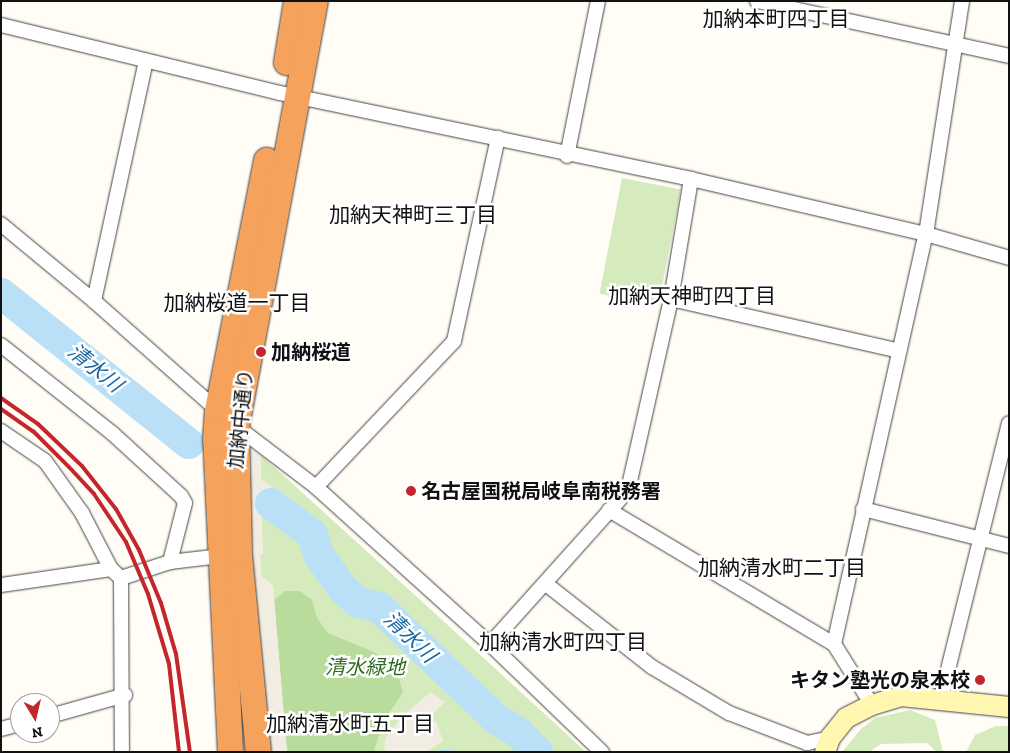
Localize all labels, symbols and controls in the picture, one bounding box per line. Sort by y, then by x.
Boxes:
district label: 加納本町四丁目 [703,6,849,32]
district label: 加納天神町三丁目 [329,202,497,228]
district label: 加納天神町四丁目 [608,283,776,309]
district label: 加納桜道一丁目 [164,290,310,316]
water label: 清水川 [63,338,127,398]
place label: 加納桜道 [271,340,351,364]
marker: 加納桜道 [255,346,267,358]
street label: 加納中通り [224,368,258,470]
place label: 名古屋国税局岐阜南税務署 [421,479,661,503]
marker: 名古屋国税局岐阜南税務署 [405,485,417,497]
district label: 加納清水町二丁目 [698,555,866,581]
water label: 清水川 [379,606,441,668]
district label: 加納清水町四丁目 [479,629,647,655]
park label: 清水緑地 [325,655,405,679]
place label: キタン塾光の泉本校 [790,668,970,692]
marker: キタン塾光の泉本校 [974,674,986,686]
north arrow [10,693,60,743]
district label: 加納清水町五丁目 [266,711,434,737]
text: N [31,723,44,742]

